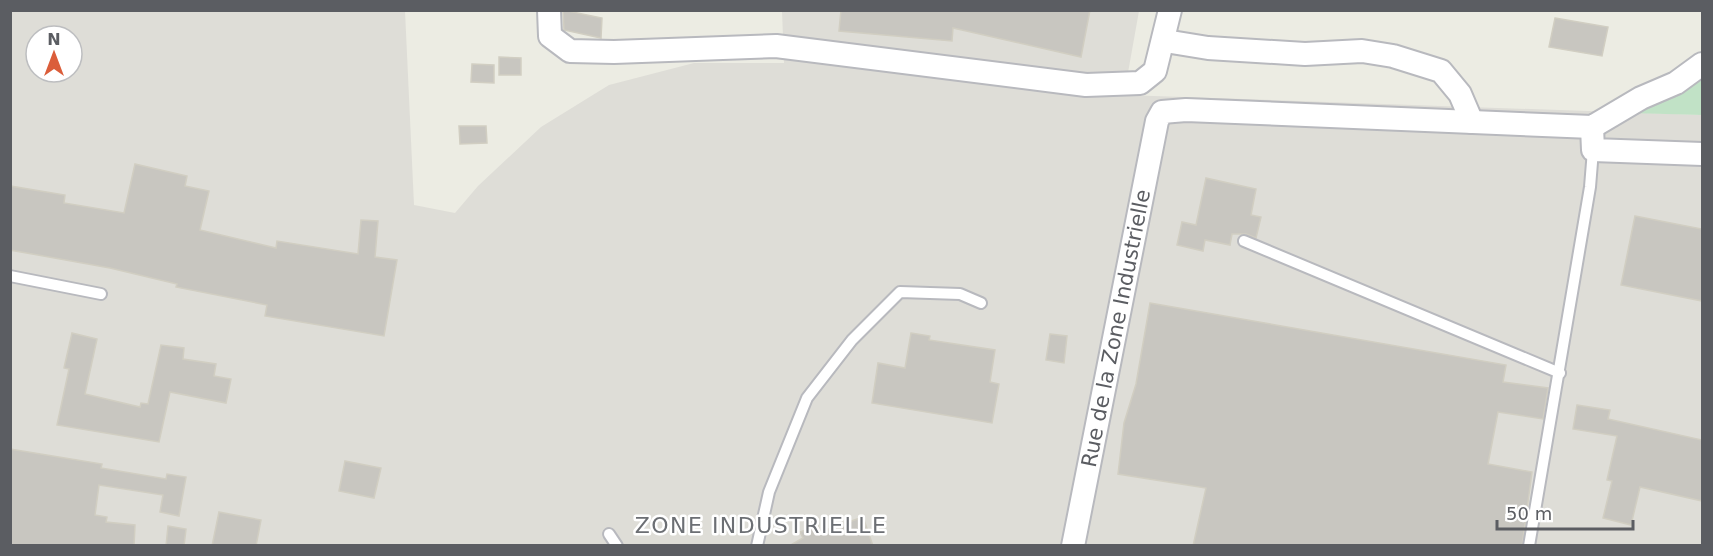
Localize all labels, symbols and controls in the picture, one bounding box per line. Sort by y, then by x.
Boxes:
north arrow [24,24,84,84]
text: N [47,30,61,49]
street label: Rue de la Zone Industrielle [1077,187,1155,469]
scale bar [1497,493,1634,531]
text: 50 m [1506,503,1552,524]
district label: ZONE INDUSTRIELLE [635,513,887,538]

